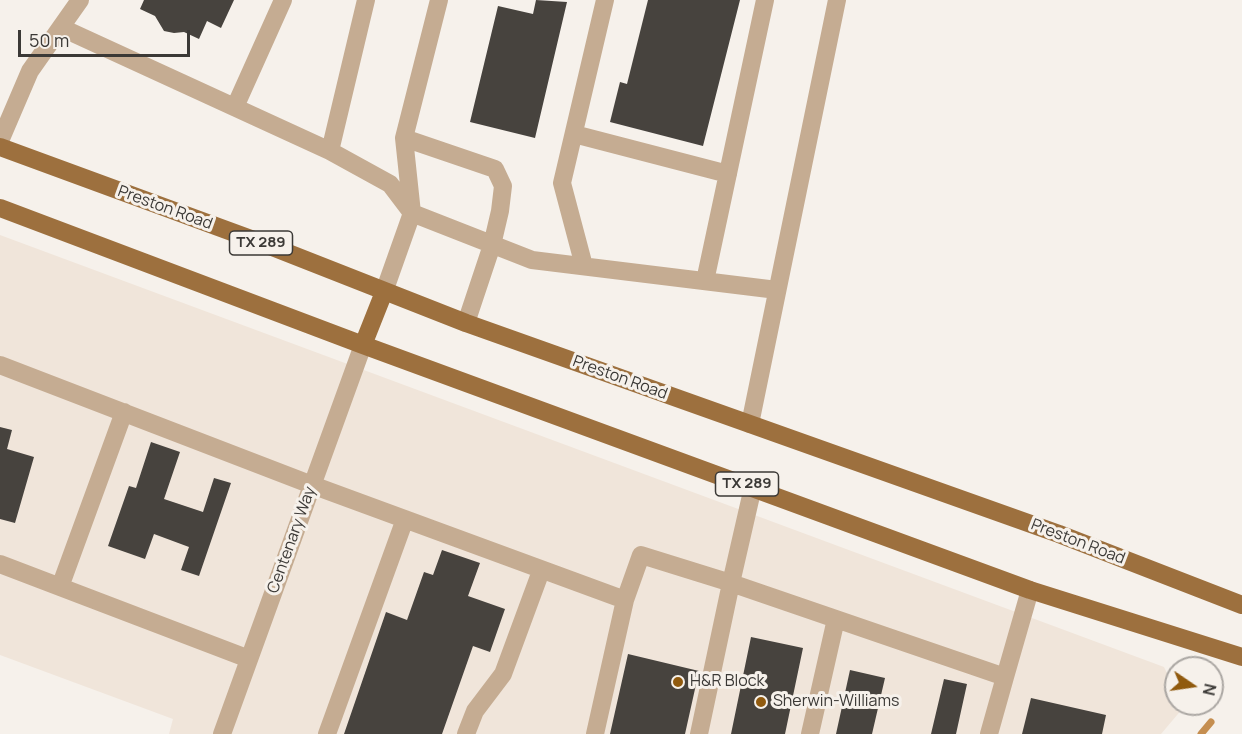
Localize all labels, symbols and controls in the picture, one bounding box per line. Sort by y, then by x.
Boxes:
scale bar [21,18,194,56]
text: 50 m [29,28,69,52]
street label: Preston Road [115,182,215,234]
road number: TX 289 [230,231,292,255]
street label: Preston Road [570,352,670,404]
road number: TX 289 [716,472,778,496]
street label: Centenary Way [264,484,320,596]
street label: Preston Road [1028,515,1128,569]
north arrow [1164,656,1224,716]
place label: H&R Block [690,672,764,692]
marker: H&R Block [671,675,685,689]
text: N [1198,682,1222,698]
place label: Sherwin-Williams [773,692,899,712]
marker: Sherwin-Williams [754,695,768,709]

